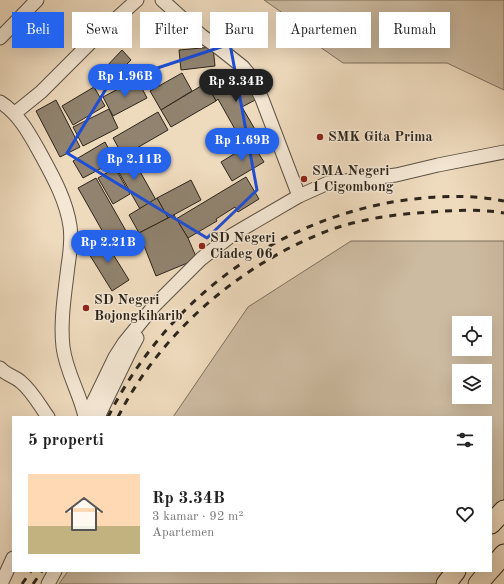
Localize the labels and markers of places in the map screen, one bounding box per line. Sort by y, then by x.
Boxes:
pin: Rp 1.96B [84,64,166,98]
pin: Rp 3.34B [195,69,277,103]
pin: Rp 1.69B [201,128,283,162]
place label: SMK Gita Prima [328,130,433,144]
marker: SMK Gita Prima [315,132,325,142]
pin: Rp 2.11B [93,147,175,181]
place label: SMA Negeri 1 Cigombong [312,164,394,194]
marker: SMA Negeri 1 Cigombong [299,174,309,184]
pin: Rp 2.21B [67,230,149,264]
place label: SD Negeri Ciadeg 06 [210,231,276,261]
marker: SD Negeri Ciadeg 06 [197,241,207,251]
place label: SD Negeri Bojongkiharib [94,293,183,323]
marker: SD Negeri Bojongkiharib [81,303,91,313]

